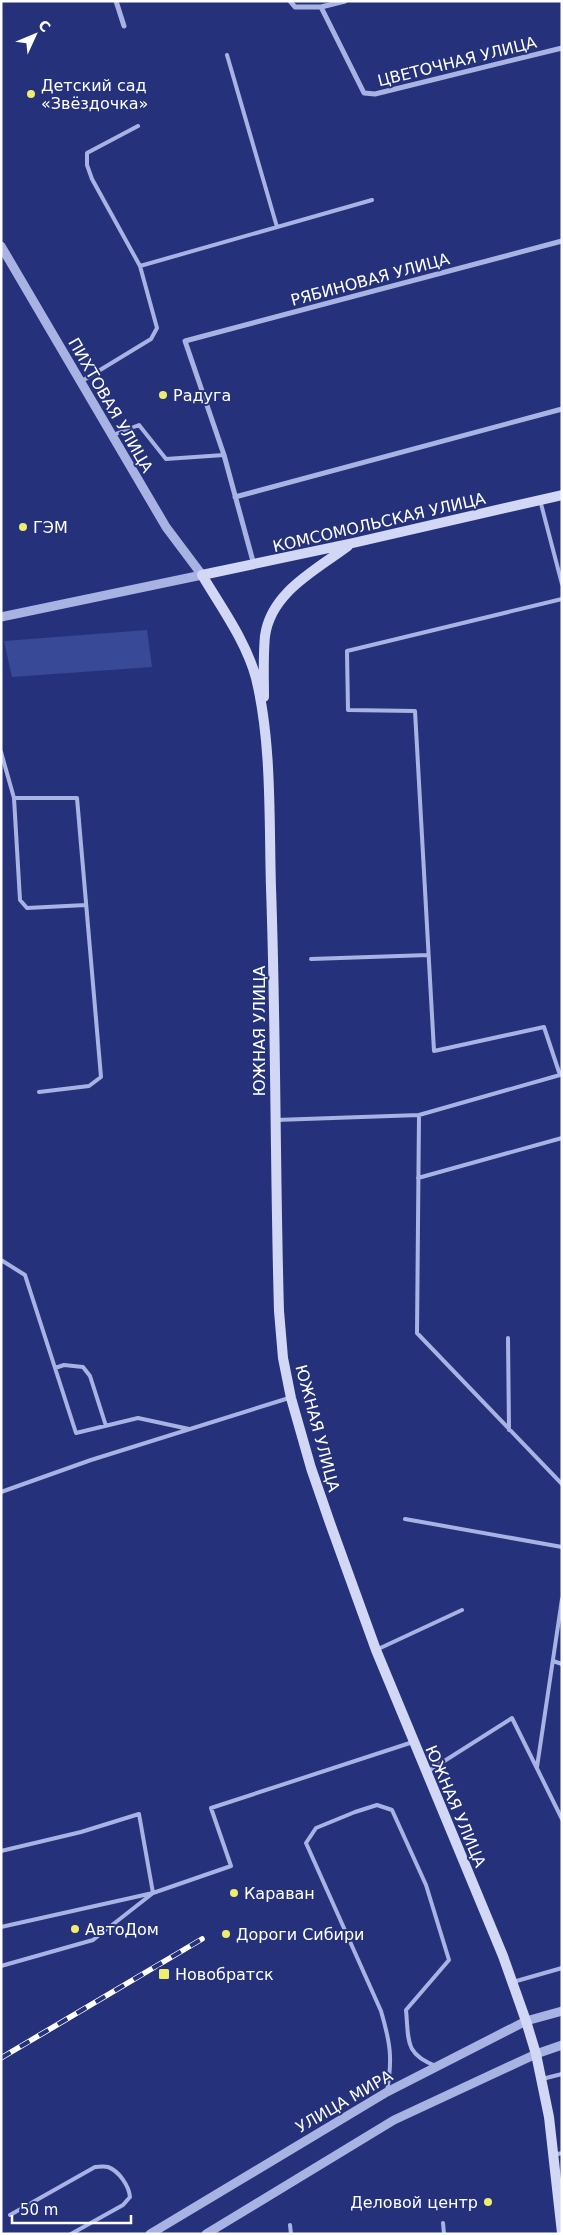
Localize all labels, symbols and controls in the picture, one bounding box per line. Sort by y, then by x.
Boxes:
north arrow [10,10,60,60]
text: С [35,17,54,35]
street label: ЦВЕТОЧНАЯ УЛИЦА [376,33,539,90]
place label: Детский сад «Звёздочка» [41,76,148,113]
marker: Детский сад «Звёздочка» [25,88,37,100]
street label: РЯБИНОВАЯ УЛИЦА [289,249,452,310]
street label: ПИХТОВАЯ УЛИЦА [64,334,157,476]
place label: Радуга [173,386,231,405]
marker: Радуга [157,389,169,401]
street label: КОМСОМОЛЬСКАЯ УЛИЦА [271,489,487,556]
place label: ГЭМ [33,518,68,537]
marker: ГЭМ [17,521,29,533]
street label: ЮЖНАЯ УЛИЦА [250,966,269,1096]
street label: ЮЖНАЯ УЛИЦА [291,1362,344,1494]
street label: ЮЖНАЯ УЛИЦА [421,1742,490,1870]
place label: Караван [244,1884,315,1903]
marker: Караван [228,1887,240,1899]
place label: АвтоДом [85,1920,159,1939]
marker: АвтоДом [69,1923,81,1935]
place label: Дороги Сибири [236,1925,365,1944]
marker: Дороги Сибири [220,1928,232,1940]
place label: Новобратск [175,1965,274,1984]
marker: Новобратск [157,1967,171,1981]
street label: УЛИЦА МИРА [292,2066,396,2137]
scale bar [12,2192,131,2224]
place label: Деловой центр [350,2193,478,2212]
marker: Деловой центр [482,2196,494,2208]
text: 50 m [20,2201,58,2219]

